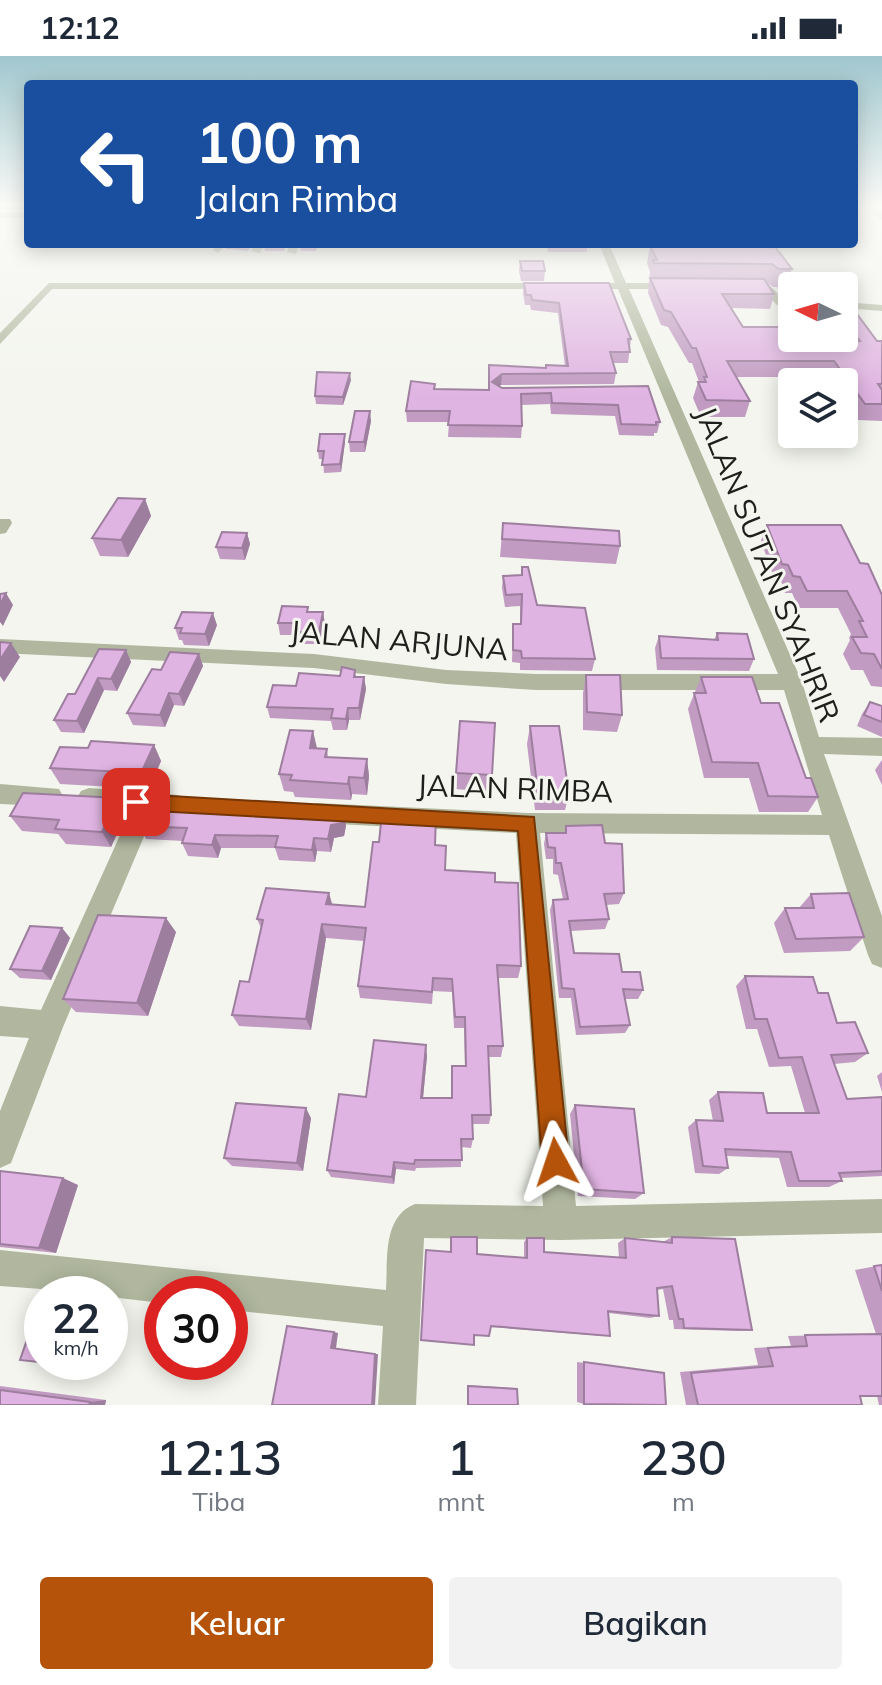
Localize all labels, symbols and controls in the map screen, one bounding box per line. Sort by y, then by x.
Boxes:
text: 12:12 [40,9,119,47]
text: 100 m [196,107,363,177]
icon: left [64,112,168,216]
text: Jalan Rimba [196,176,398,221]
north arrow [778,272,858,352]
map controls [778,272,858,448]
button: layers [778,368,858,448]
street label: JALAN SUTAN SYAHRIR [687,400,849,728]
street label: JALAN ARJUNA [288,612,510,668]
street label: JALAN RIMBA [416,766,614,810]
pin [102,768,170,836]
icon: arrive [114,780,158,824]
position arrow [514,1120,598,1204]
speed limit sign: 30 [144,1276,248,1380]
text: 22 [52,1293,100,1343]
text: km/h [53,1335,99,1360]
text: 12:13 [155,1427,282,1487]
text: 1 [447,1427,475,1487]
text: 230 [640,1427,727,1487]
text: Tiba [192,1485,245,1518]
text: mnt [437,1485,485,1518]
text: m [672,1485,695,1518]
button: Keluar [40,1577,433,1669]
button: Bagikan [449,1577,842,1669]

